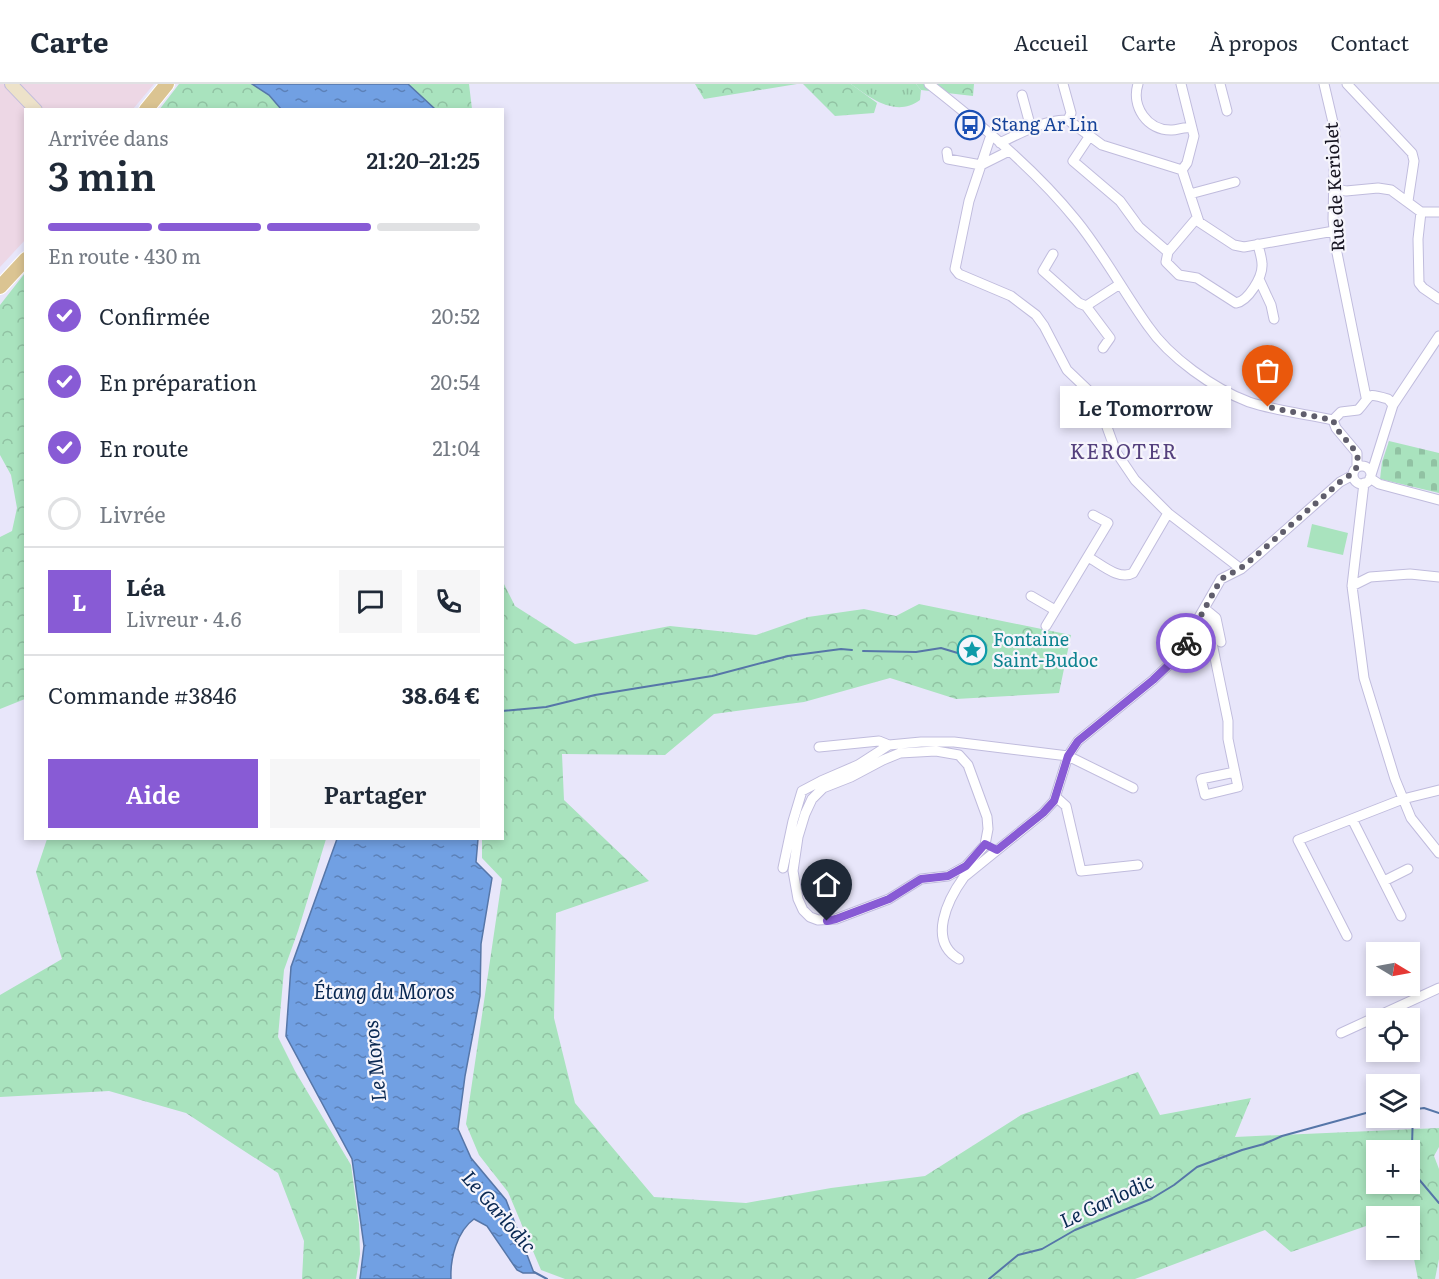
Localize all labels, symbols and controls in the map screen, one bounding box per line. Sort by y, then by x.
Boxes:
text: Carte [30,20,109,62]
text: Accueil [1014,26,1088,57]
text: Carte [1121,26,1176,57]
text: À propos [1209,26,1298,57]
text: Contact [1331,26,1409,57]
bus stop icon: Stang Ar Lin [954,109,986,141]
place label: Stang Ar Lin [991,110,1098,137]
street label: Rue de Keriolet [1317,121,1350,253]
text: Arrivée dans [48,122,168,152]
text: 21:20–21:25 [367,143,480,176]
text: 3 min [48,145,156,203]
text: En route · 430 m [48,240,201,270]
icon: check [48,299,81,332]
text: Confirmée [99,299,210,332]
text: 20:52 [432,300,480,330]
pin [1242,345,1293,407]
icon: bag [1251,354,1284,387]
icon: check [48,365,81,398]
text: En préparation [99,365,257,398]
text: 20:54 [430,366,480,396]
callout: Le Tomorrow [1061,386,1232,428]
text: Le Tomorrow [1078,392,1213,422]
icon: check [48,431,81,464]
text: En route [99,431,188,464]
text: 21:04 [432,432,480,462]
district label: KEROTER [1070,435,1178,465]
text: Livrée [99,497,166,530]
text: Léa [126,570,165,603]
button: chat [339,570,402,633]
button: phone [417,570,480,633]
text: L [72,585,87,618]
text: Livreur · 4.6 [126,603,241,633]
courier [1156,613,1216,673]
place label: Fontaine Saint-Budoc [993,625,1098,673]
icon: bike [1170,627,1203,660]
place icon: Fontaine Saint-Budoc [956,634,988,666]
text: Commande #3846 [48,678,236,711]
text: 38.64 € [402,678,480,711]
button: Aide [48,759,258,828]
button: Partager [270,759,480,828]
pin [801,859,852,921]
icon: home [810,868,843,901]
north arrow [1366,942,1420,996]
map controls [1366,942,1420,1260]
water label: Étang du Moros [313,975,455,1005]
button: locate [1366,1008,1420,1062]
water label: Le Moros [354,1019,392,1104]
button: layers [1366,1074,1420,1128]
button: + [1366,1140,1420,1194]
water label: Le Garlodic [456,1163,545,1259]
water label: Le Garlodic [1054,1164,1158,1234]
button: − [1366,1206,1420,1260]

